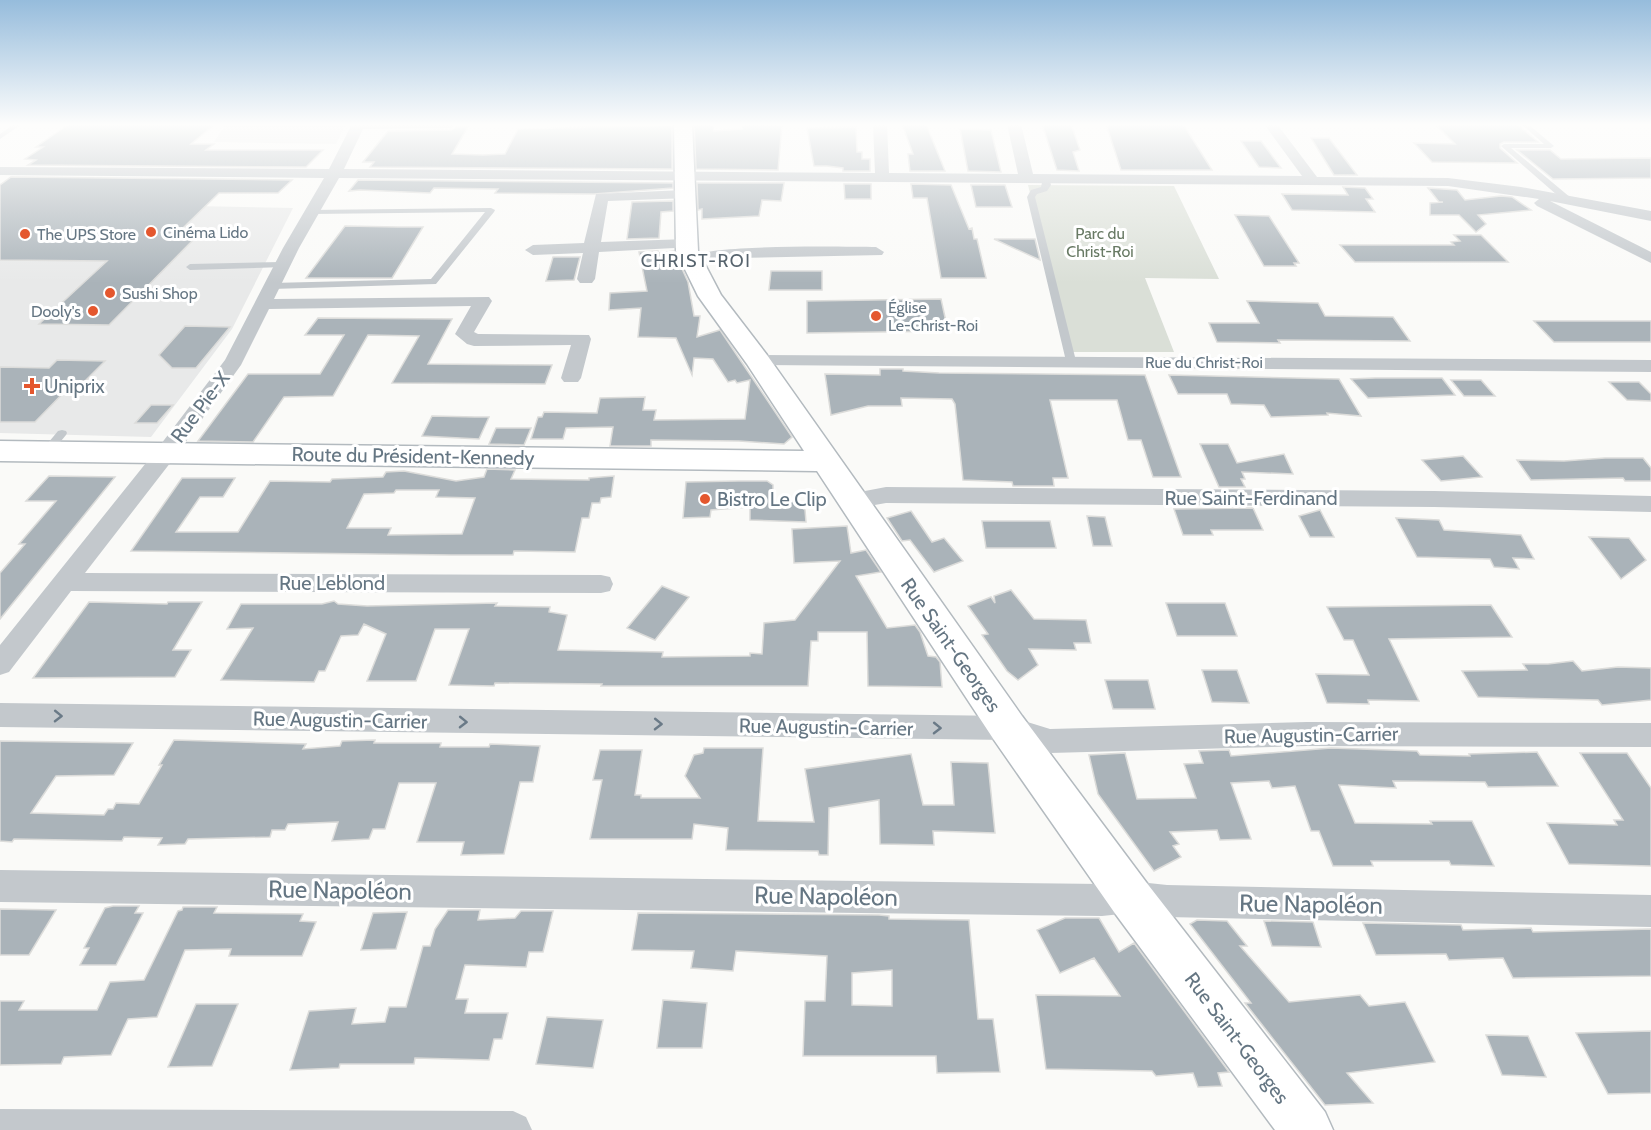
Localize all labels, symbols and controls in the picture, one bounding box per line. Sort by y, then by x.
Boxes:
place label: Cinéma Lido [163,223,248,242]
park label: Parc du Christ-Roi [1066,224,1134,261]
place label: The UPS Store [37,225,136,244]
marker: Cinéma Lido [144,225,158,239]
marker: The UPS Store [18,227,32,241]
district label: CHRIST-ROI [641,250,751,272]
place label: Sushi Shop [122,284,198,303]
marker: Sushi Shop [103,286,117,300]
place label: Église Le-Christ-Roi [888,298,978,335]
place label: Dooly's [31,302,81,321]
marker: Dooly's [86,304,100,318]
marker: Église Le-Christ-Roi [869,309,883,323]
street label: Rue du Christ-Roi [1145,353,1263,372]
street label: Rue Pie-X [165,367,235,447]
place label: Uniprix [44,374,105,398]
marker: Uniprix [25,379,39,393]
street label: Route du Président-Kennedy [291,442,535,470]
street label: Rue Saint-Ferdinand [1164,486,1338,510]
place label: Bistro Le Clip [717,487,827,511]
marker: Bistro Le Clip [698,492,712,506]
street label: Rue Leblond [279,571,385,595]
street label: Rue Saint-Georges [896,573,1006,717]
street label: Rue Augustin-Carrier [253,706,428,734]
one-way arrow [54,710,63,722]
street label: Rue Augustin-Carrier [739,713,914,741]
one-way arrow [459,715,468,728]
one-way arrow [654,718,663,730]
street label: Rue Augustin-Carrier [1224,721,1399,749]
one-way arrow [933,722,942,734]
street label: Rue Napoléon [268,874,412,906]
street label: Rue Napoléon [754,880,898,912]
street label: Rue Napoléon [1239,888,1383,920]
street label: Rue Saint-Georges [1180,968,1294,1108]

